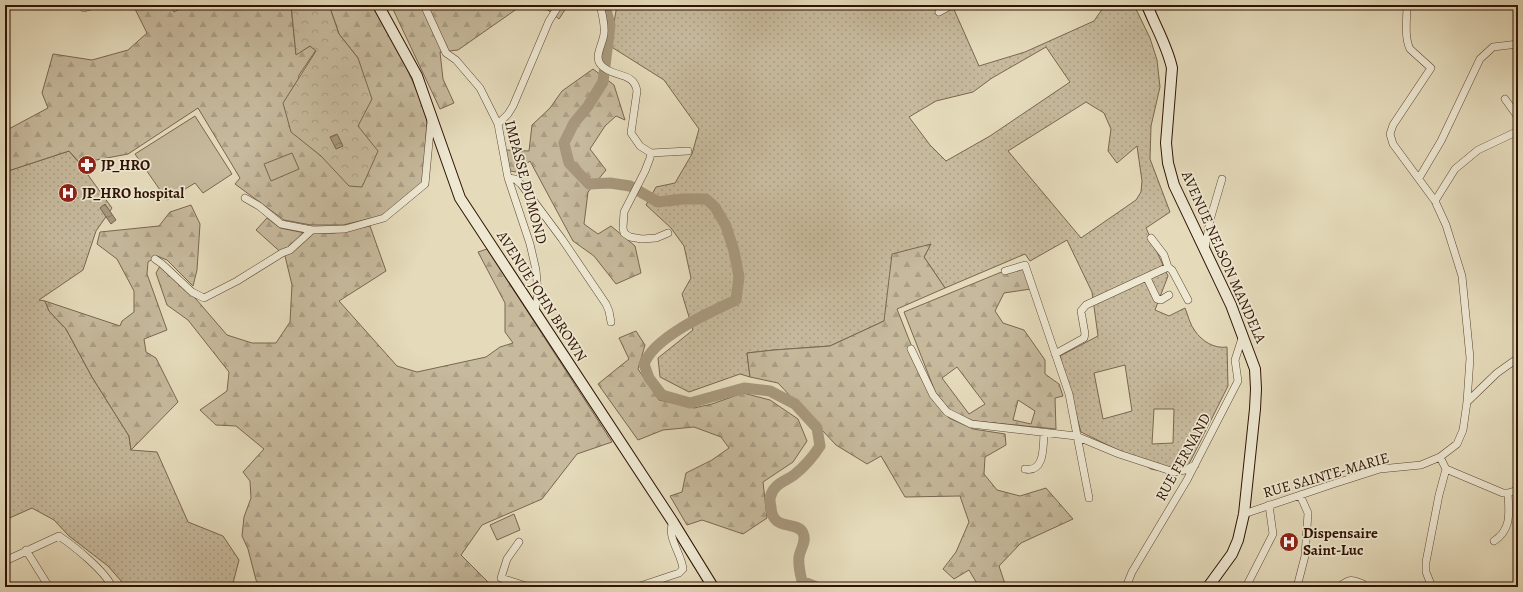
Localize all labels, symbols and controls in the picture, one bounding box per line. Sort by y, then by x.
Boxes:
street label: IMPASSE DUMOND [500,118,552,246]
pharmacy icon: JP_HRO [76,154,98,176]
place label: JP_HRO [101,155,150,175]
street label: AVENUE NELSON MANDELA [1176,167,1271,347]
hospital icon: JP_HRO hospital [57,182,79,204]
place label: JP_HRO hospital [82,183,184,203]
street label: AVENUE JOHN BROWN [492,226,592,365]
street label: RUE FERNAND [1151,410,1215,504]
street label: RUE SAINTE-MARIE [1261,447,1391,503]
place label: Dispensaire Saint-Luc [1303,523,1378,560]
hospital icon: Dispensaire Saint-Luc [1278,531,1300,553]

